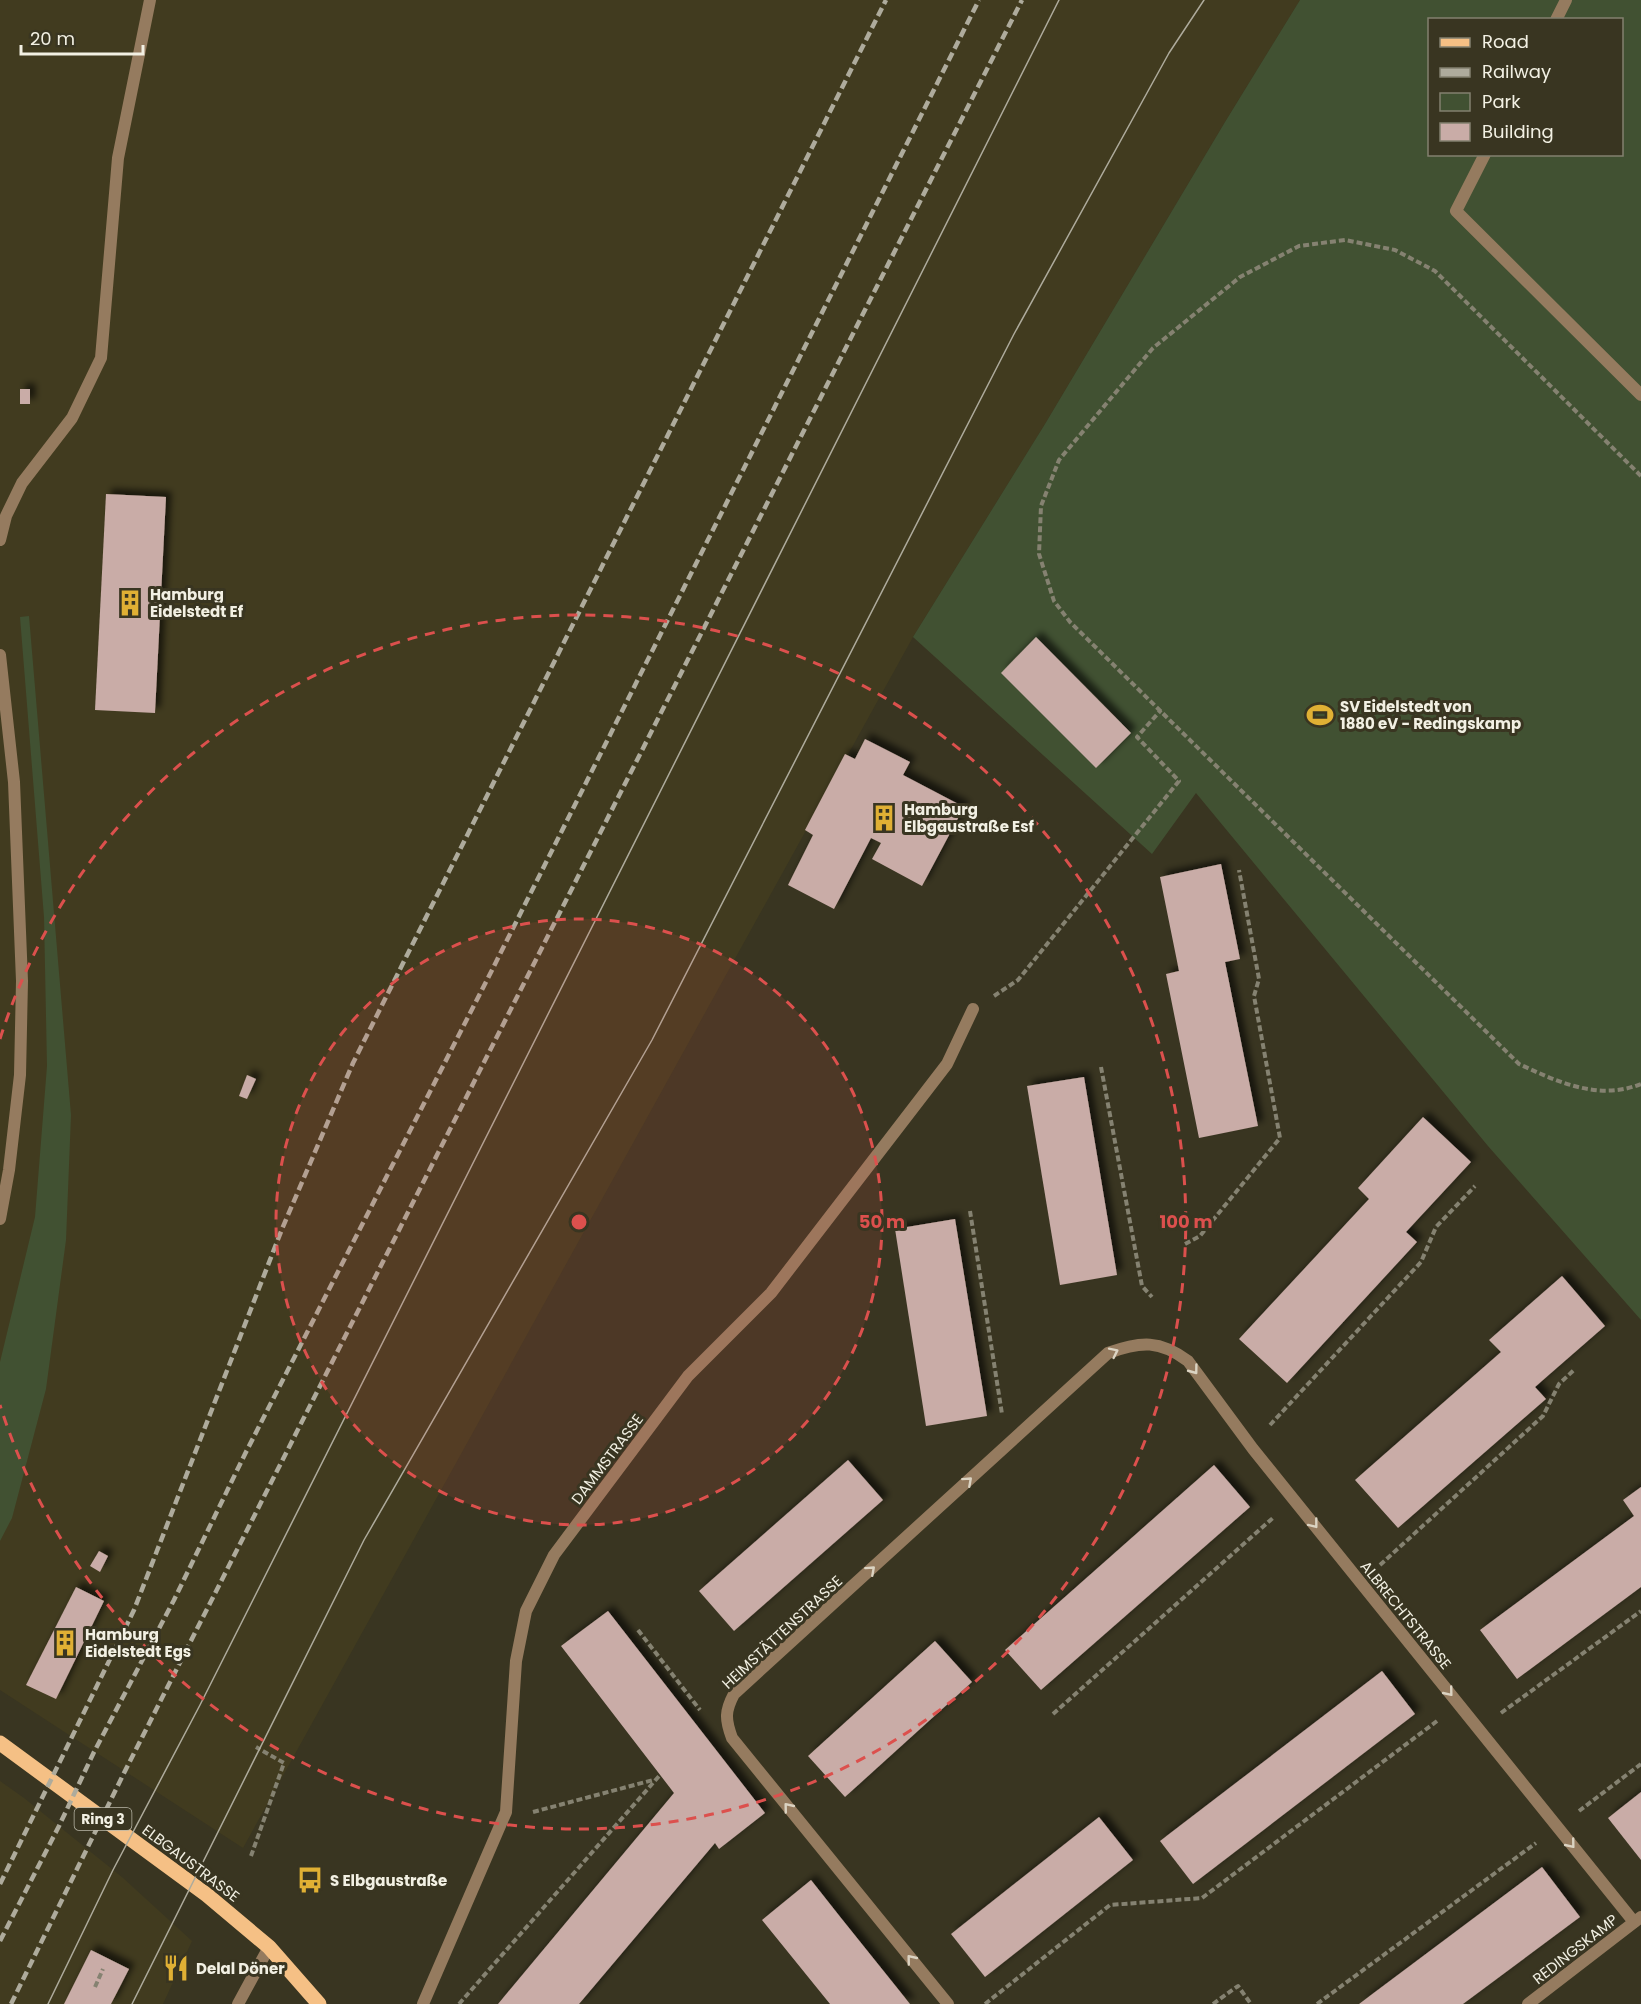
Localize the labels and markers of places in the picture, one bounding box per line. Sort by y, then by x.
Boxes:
place label: Hamburg Eidelstedt Ef [150,584,244,622]
building icon: Hamburg Eidelstedt Ef [115,588,145,618]
place label: SV Eidelstedt von 1880 eV - Redingskamp [1340,696,1521,734]
sports icon: SV Eidelstedt von 1880 eV - Redingskamp [1305,700,1335,730]
place label: Hamburg Elbgaustraße Esf [904,799,1035,837]
building icon: Hamburg Elbgaustraße Esf [869,803,899,833]
centre of rings [569,1212,589,1232]
place label: Hamburg Eidelstedt Egs [85,1624,191,1662]
building icon: Hamburg Eidelstedt Egs [50,1628,80,1658]
bus stop icon: S Elbgaustraße [295,1865,325,1895]
place label: S Elbgaustraße [330,1870,447,1891]
restaurant icon: Delal Döner [161,1953,191,1983]
place label: Delal Döner [196,1958,285,1979]

